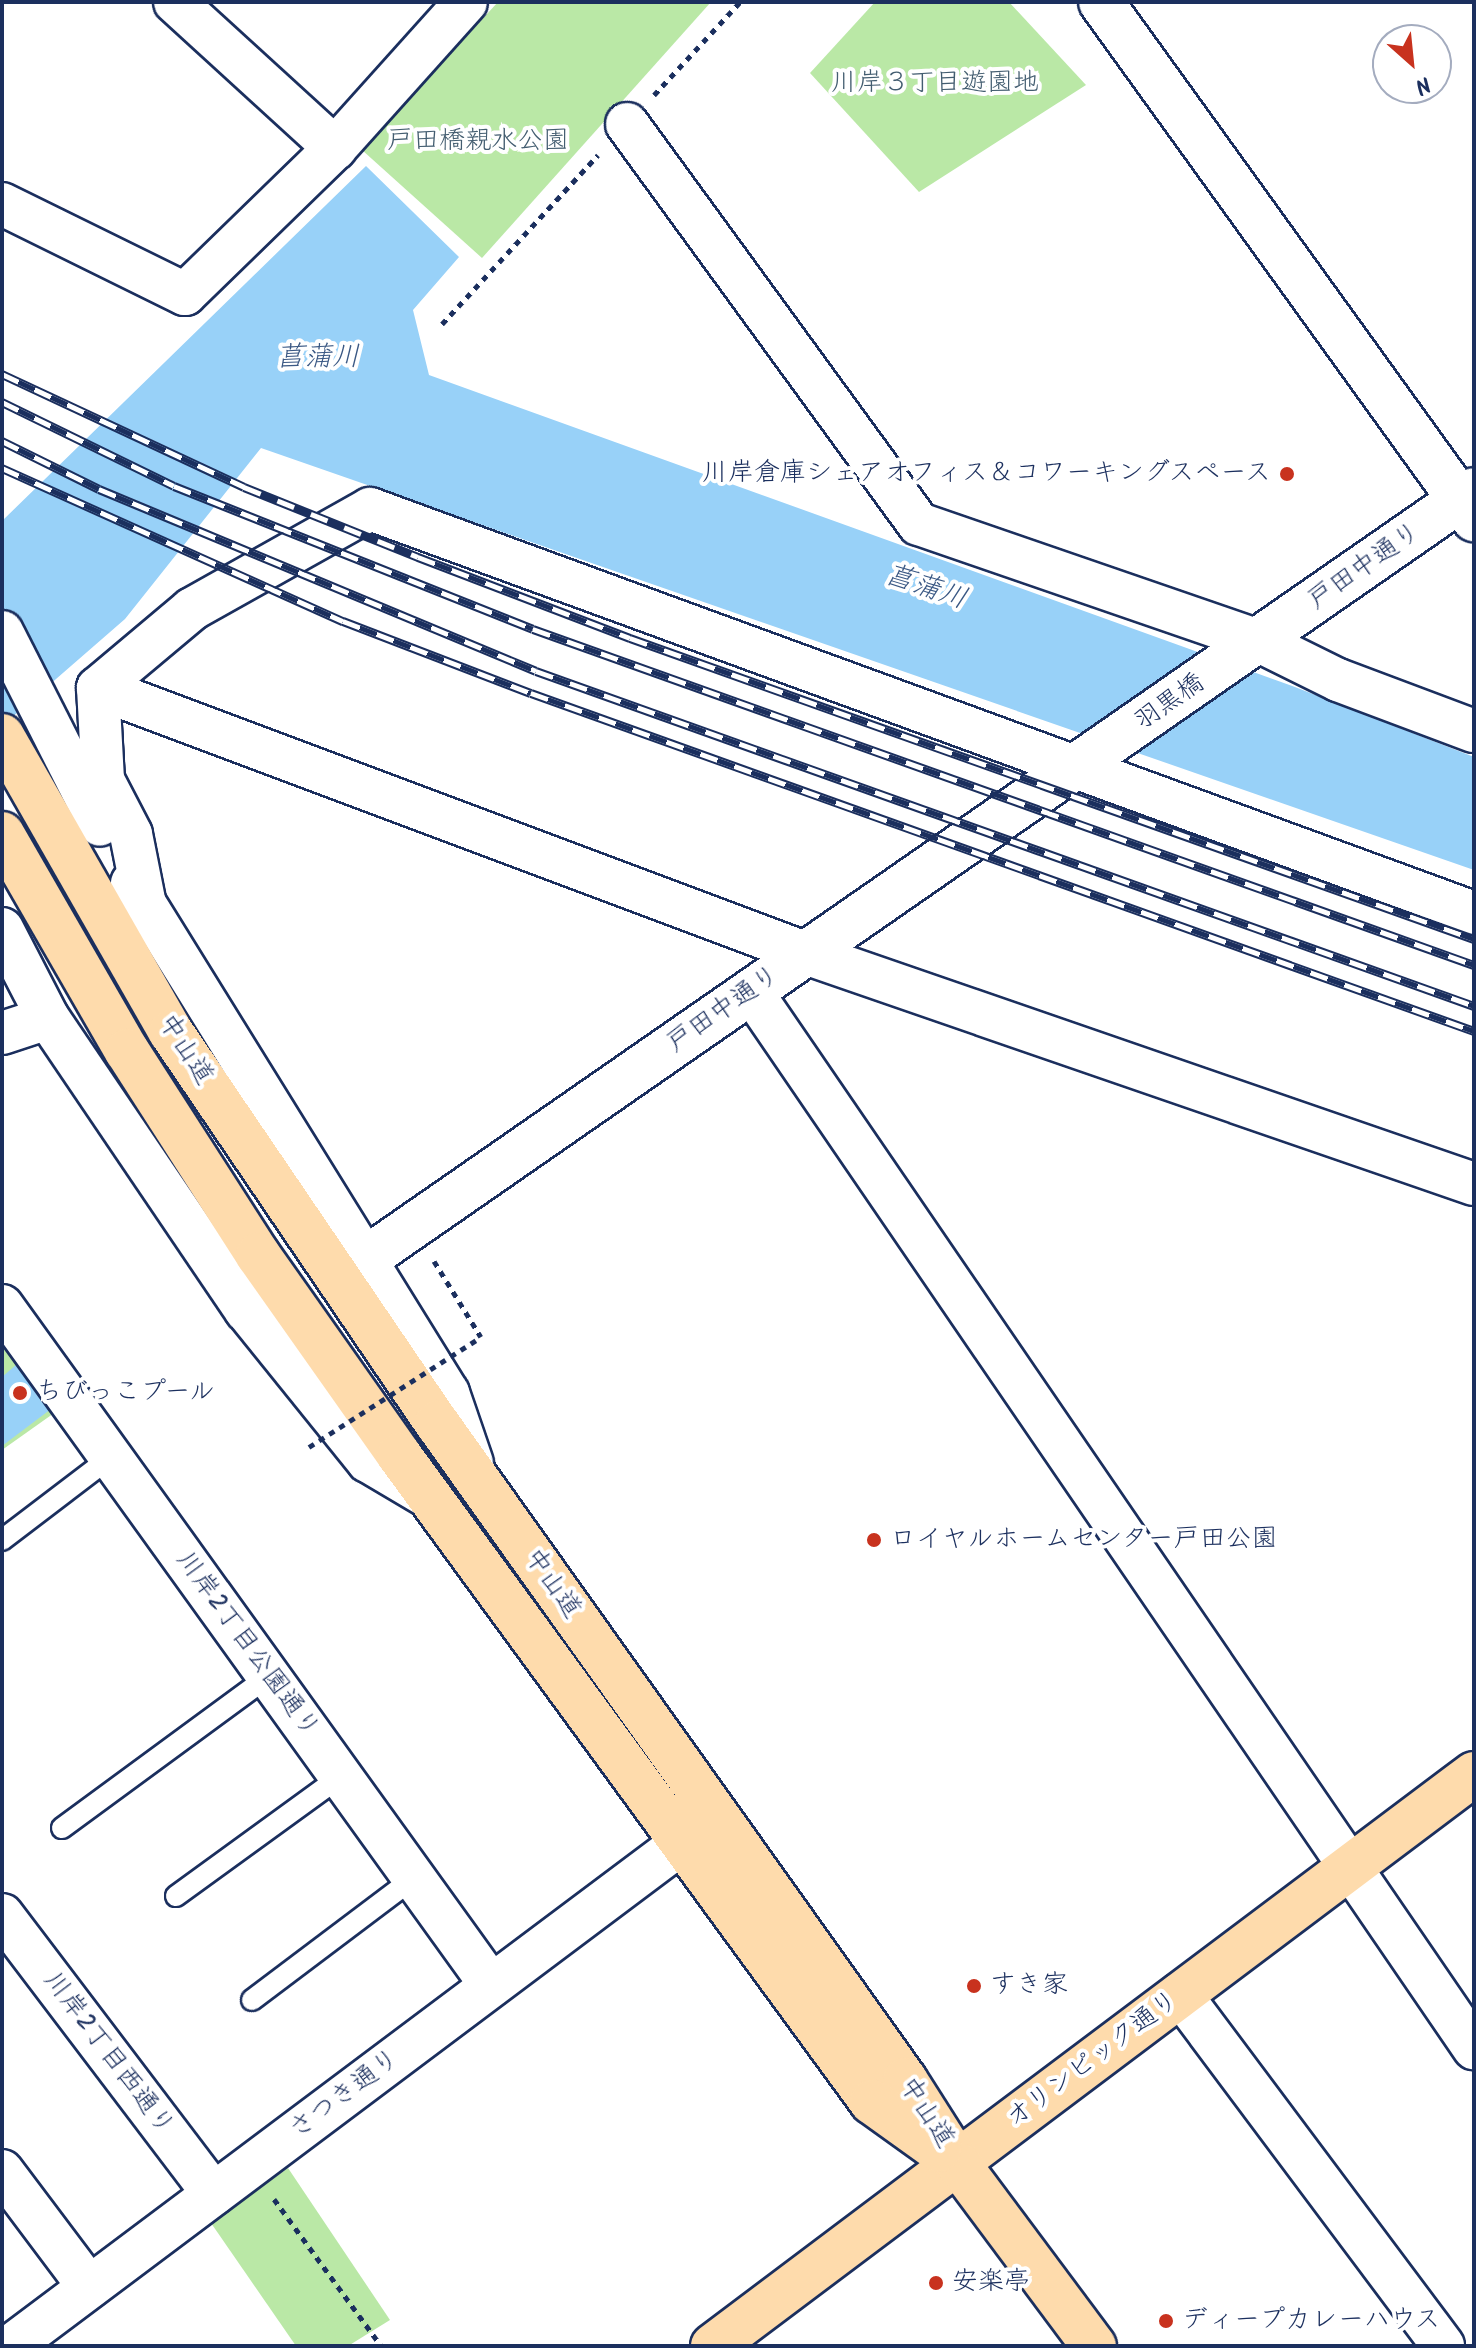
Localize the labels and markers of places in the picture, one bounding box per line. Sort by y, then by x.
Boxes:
place label: 川岸倉庫シェアオフィス＆コワーキングスペース [699,458,1271,490]
marker: 川岸倉庫シェアオフィス＆コワーキングスペース [1278,465,1296,483]
place label: ちびっこプール [36,1377,216,1409]
marker: ちびっこプール [11,1384,29,1402]
place label: ロイヤルホームセンター戸田公園 [890,1524,1280,1556]
marker: ロイヤルホームセンター戸田公園 [865,1531,883,1549]
place label: すき家 [990,1970,1068,2002]
marker: すき家 [965,1977,983,1995]
place label: 安楽亭 [952,2267,1030,2299]
marker: 安楽亭 [927,2274,945,2292]
place label: ディープカレーハウス [1182,2305,1443,2337]
marker: ディープカレーハウス [1157,2312,1175,2330]

